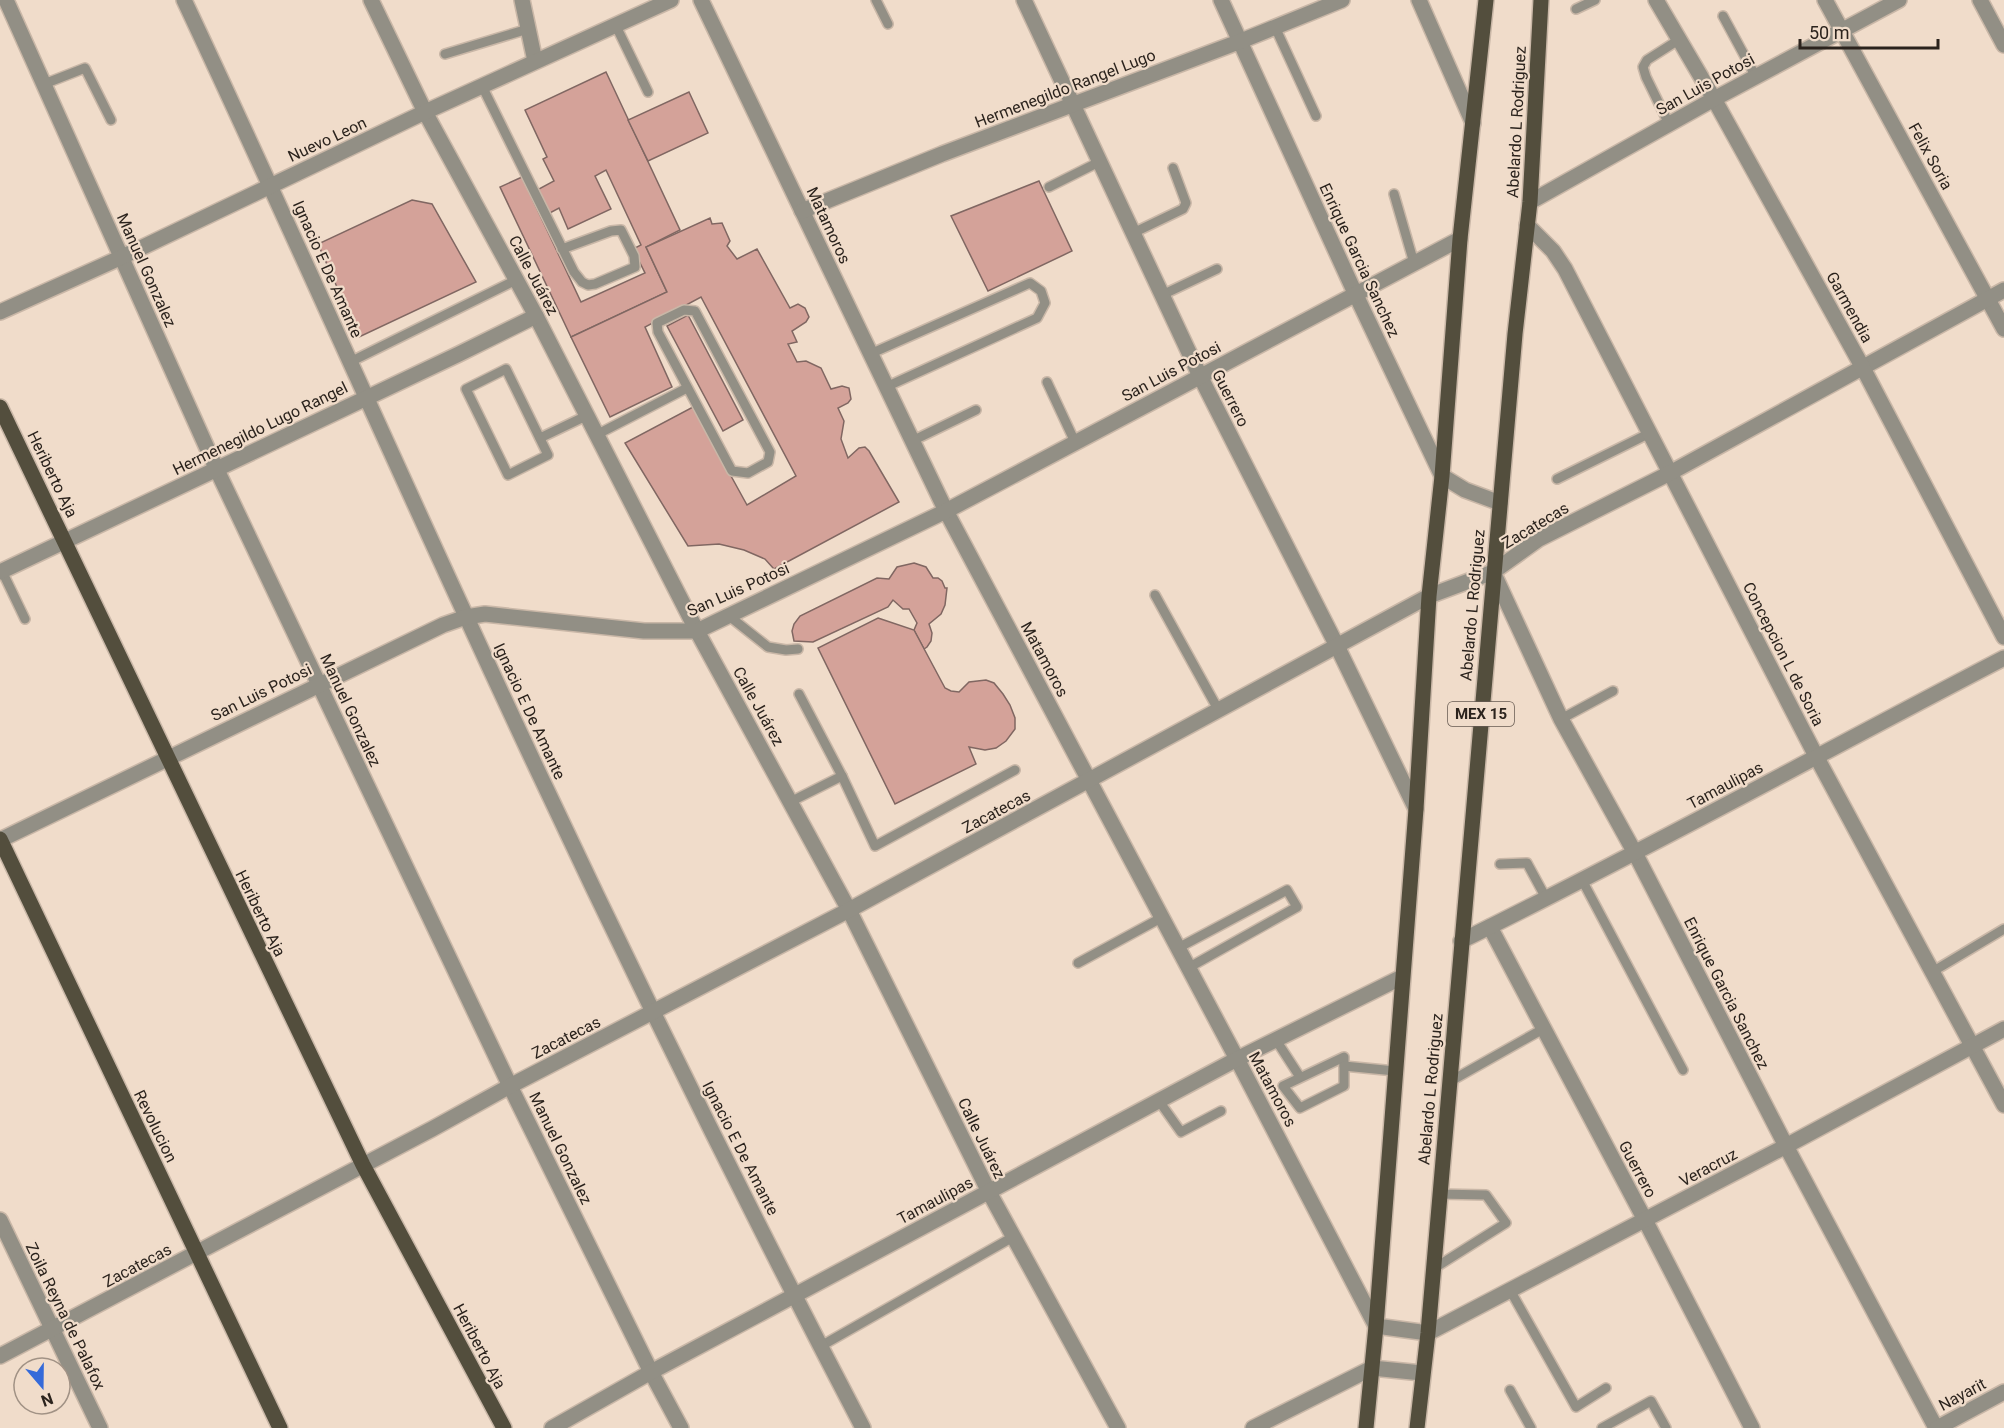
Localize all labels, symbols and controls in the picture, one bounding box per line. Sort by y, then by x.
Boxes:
scale bar [1800,12,1938,50]
text: 50 m [1809,22,1849,43]
street label: Hermenegildo Rangel Lugo [972,45,1158,132]
street label: Abelardo L Rodriguez [1503,46,1530,198]
street label: San Luis Potosi [1653,50,1758,119]
street label: Nuevo Leon [285,113,369,166]
street label: Felix Soria [1904,119,1957,193]
street label: Enrique Garcia Sanchez [1315,180,1404,340]
street label: Matamoros [803,184,855,267]
street label: Ignacio E De Amante [289,198,366,341]
street label: Manuel Gonzalez [113,210,180,330]
street label: Calle Juárez [505,232,562,318]
street label: Garmendia [1822,269,1877,346]
street label: San Luis Potosi [1118,337,1224,406]
street label: Guerrero [1208,366,1253,430]
street label: Hermenegildo Lugo Rangel [170,378,351,479]
street label: Heriberto Aja [23,428,82,520]
street label: Zacatecas [1498,498,1572,553]
street label: Abelardo L Rodriguez [1456,528,1489,682]
street label: San Luis Potosi [684,558,792,620]
street label: Concepcion L de Soria [1739,579,1828,729]
street label: Matamoros [1017,618,1072,700]
street label: Ignacio E De Amante [490,640,569,782]
street label: Manuel Gonzalez [316,651,385,770]
street label: San Luis Potosi [208,660,315,725]
street label: Calle Juárez [729,663,788,749]
road number: MEX 15 [1448,702,1514,726]
street label: Tamaulipas [1684,758,1766,813]
street label: Zacatecas [959,786,1034,837]
street label: Heriberto Aja [231,867,290,959]
street label: Enrique Garcia Sanchez [1680,914,1773,1072]
street label: Zacatecas [529,1012,604,1063]
street label: Abelardo L Rodriguez [1414,1012,1447,1166]
street label: Matamoros [1245,1048,1300,1130]
street label: Ignacio E De Amante [698,1078,783,1218]
street label: Revolucion [130,1087,181,1165]
street label: Manuel Gonzalez [525,1089,596,1207]
street label: Calle Juárez [954,1095,1009,1182]
street label: Guerrero [1615,1137,1660,1201]
street label: Veracruz [1676,1144,1740,1191]
street label: Tamaulipas [894,1173,976,1228]
street label: Zoila Reyna de Palafox [22,1239,110,1393]
street label: Zacatecas [100,1240,175,1291]
street label: Heriberto Aja [449,1300,510,1392]
north arrow [12,1356,72,1416]
street label: Nayarit [1935,1374,1989,1415]
text: N [38,1389,56,1410]

